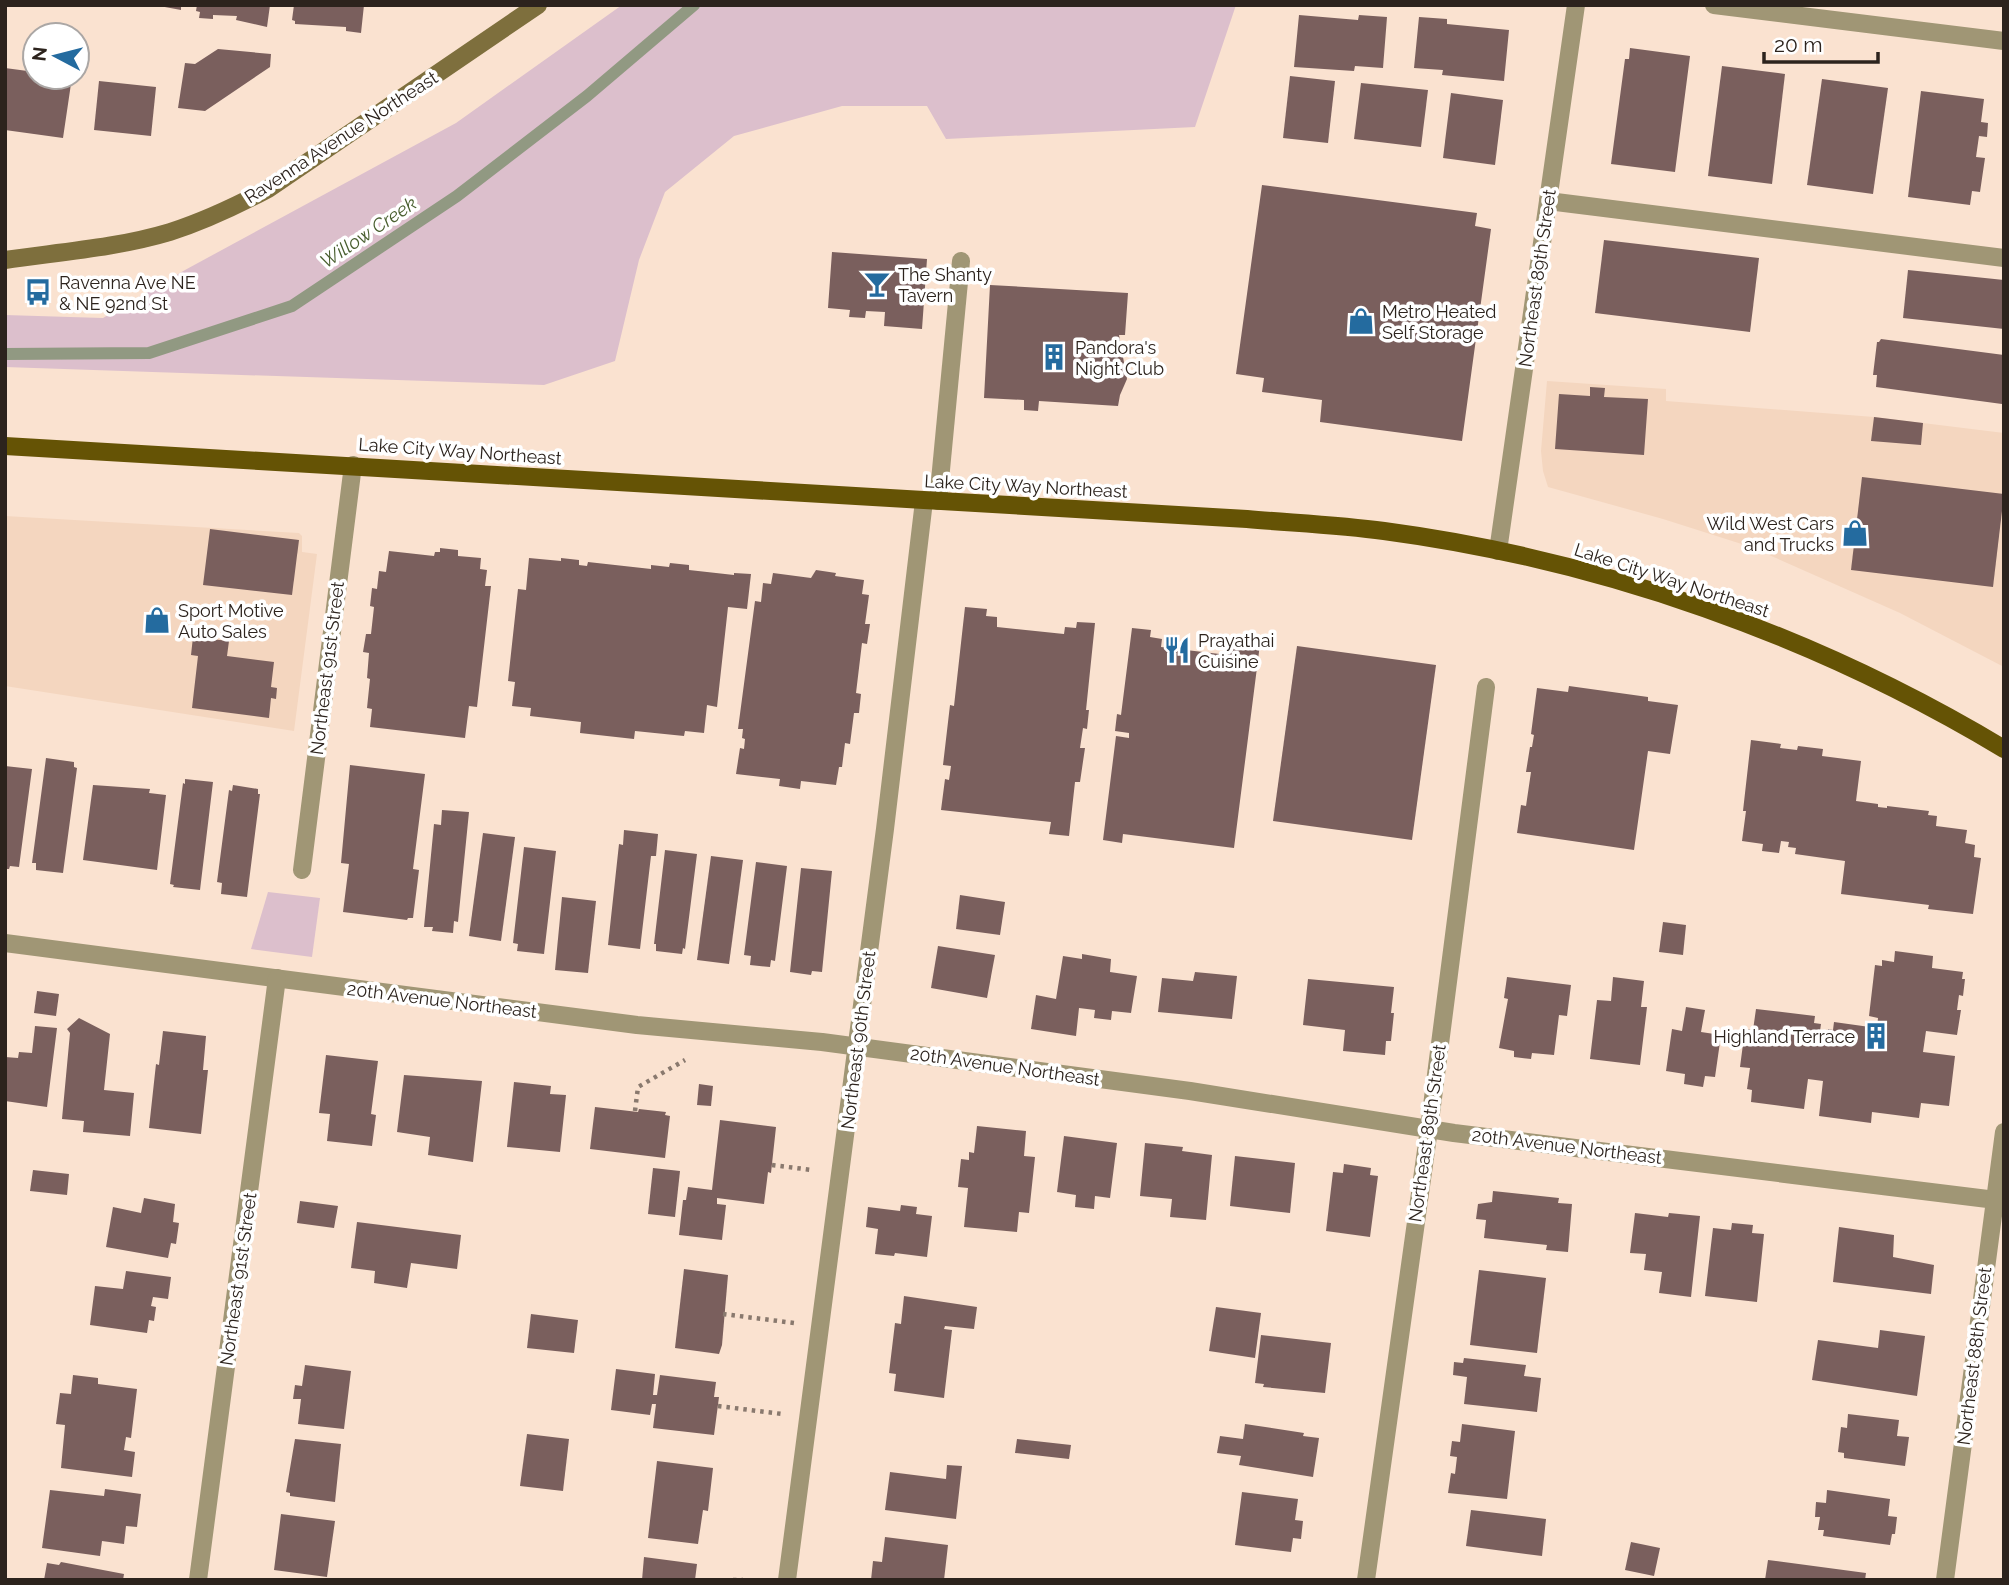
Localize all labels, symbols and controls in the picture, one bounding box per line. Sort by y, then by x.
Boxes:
north arrow [21,21,91,91]
scale bar [1764,21,1878,65]
text: 20 m [1774,32,1822,57]
text: N [27,45,51,62]
street label: Ravenna Avenue Northeast [241,67,441,207]
street label: Northeast 89th Street [1514,188,1560,368]
water label: Willow Creek [316,192,420,272]
place label: The Shanty Tavern [898,264,992,306]
bar icon: The Shanty Tavern [862,269,892,299]
place label: Ravenna Ave NE & NE 92nd St [59,272,196,314]
bus stop icon: Ravenna Ave NE & NE 92nd St [23,277,53,307]
place label: Metro Heated Self Storage [1382,301,1497,343]
shop icon: Metro Heated Self Storage [1346,306,1376,336]
place label: Pandora's Night Club [1075,337,1164,379]
building icon: Pandora's Night Club [1039,342,1069,372]
street label: Lake City Way Northeast [358,433,562,469]
street label: Lake City Way Northeast [924,470,1128,502]
place label: Wild West Cars and Trucks [1707,513,1834,555]
shop icon: Wild West Cars and Trucks [1840,518,1870,548]
street label: Lake City Way Northeast [1572,539,1772,621]
street label: Northeast 91st Street [306,580,348,756]
place label: Sport Motive Auto Sales [178,600,284,642]
shop icon: Sport Motive Auto Sales [142,605,172,635]
place label: Prayathai Cuisine [1198,630,1275,672]
restaurant icon: Prayathai Cuisine [1162,635,1192,665]
street label: Northeast 90th Street [837,950,879,1130]
street label: 20th Avenue Northeast [346,978,538,1022]
building icon: Highland Terrace [1861,1021,1891,1051]
place label: Highland Terrace [1713,1026,1855,1047]
street label: 20th Avenue Northeast [909,1042,1101,1090]
street label: Northeast 89th Street [1404,1043,1450,1223]
street label: 20th Avenue Northeast [1471,1124,1663,1168]
street label: Northeast 91st Street [215,1191,261,1367]
street label: Northeast 88th Street [1953,1266,1995,1446]

